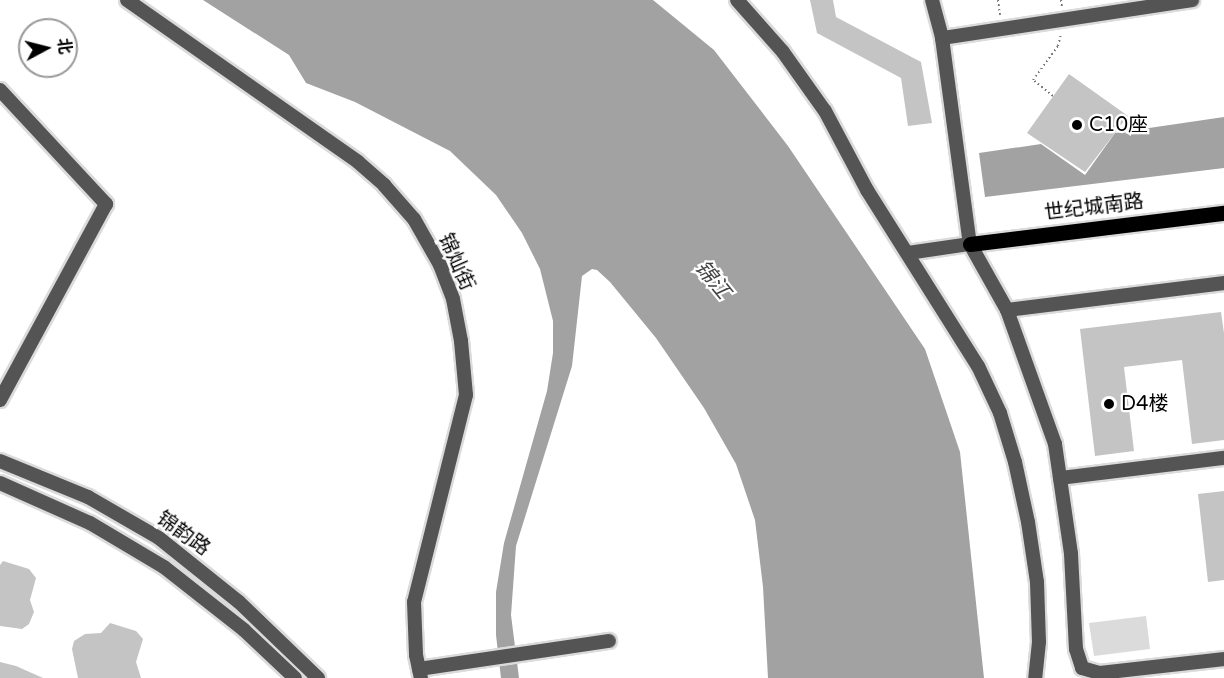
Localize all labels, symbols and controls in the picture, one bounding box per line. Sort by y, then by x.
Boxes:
north arrow [18,18,78,78]
text: 北 [53,37,75,55]
place label: C10座 [1089,113,1148,137]
marker: C10座 [1070,118,1084,132]
street label: 世纪城南路 [1043,190,1145,226]
street label: 锦灿街 [433,230,479,294]
water label: 锦江 [689,256,735,304]
place label: D4楼 [1121,392,1169,416]
marker: D4楼 [1102,397,1116,411]
street label: 锦韵路 [152,507,214,561]

